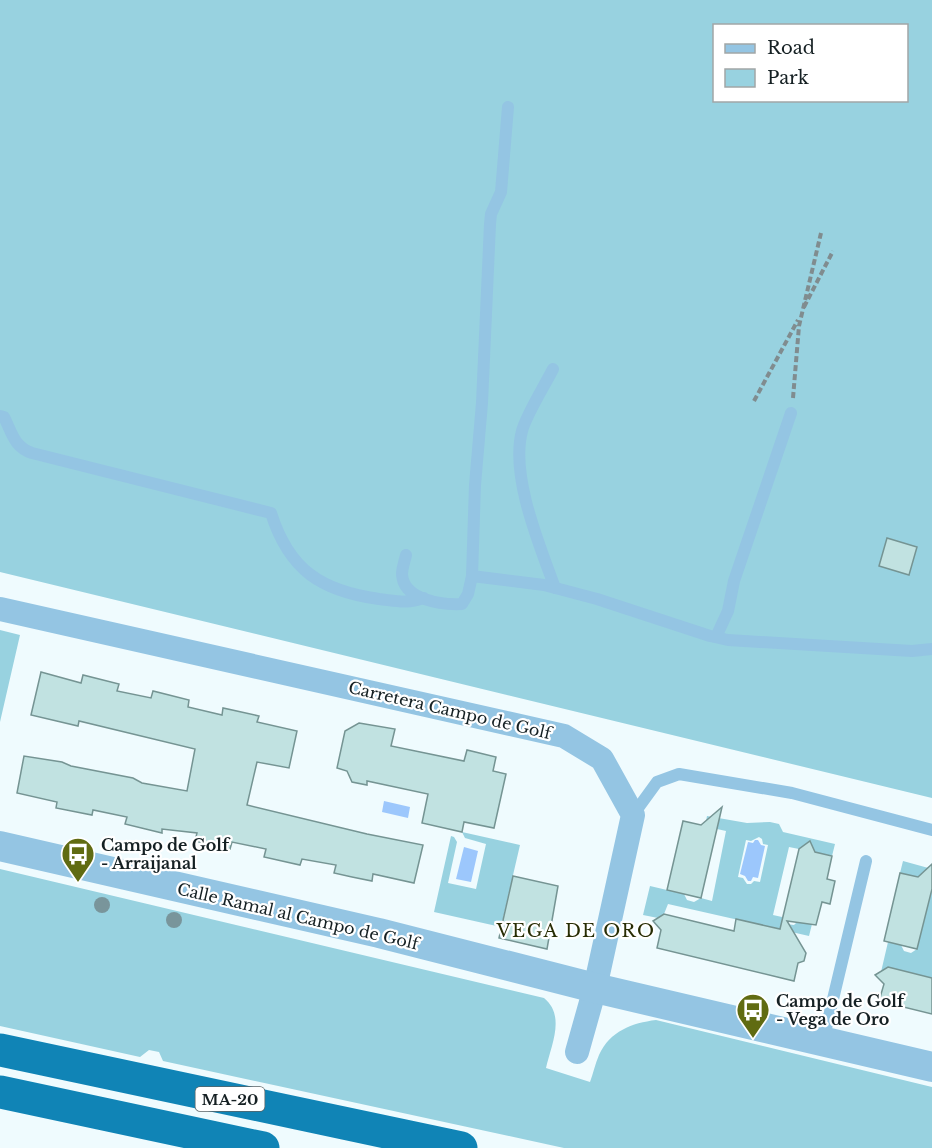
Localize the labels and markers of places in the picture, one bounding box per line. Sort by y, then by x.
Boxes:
place label: Campo de Golf - Arraijanal [101,835,231,873]
bus stop icon: Campo de Golf - Arraijanal [60,836,96,883]
place label: Campo de Golf - Vega de Oro [776,991,906,1029]
bus stop icon: Campo de Golf - Vega de Oro [735,992,771,1039]

